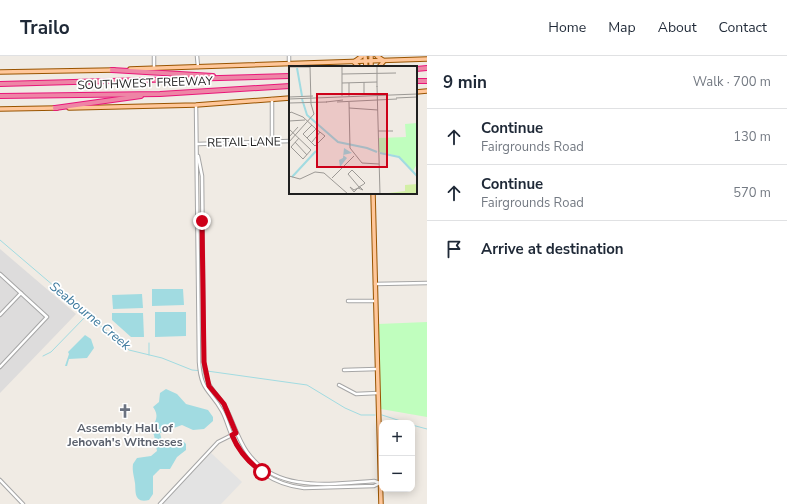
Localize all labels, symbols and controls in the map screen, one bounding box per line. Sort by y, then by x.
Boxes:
text: Trailo [20,15,70,41]
text: Home [548,18,586,37]
text: Map [608,18,636,37]
text: About [658,18,697,37]
text: Contact [719,18,767,37]
inset map [289,66,417,194]
text: 9 min [443,71,487,94]
street label: SOUTHWEST FREEWAY [77,73,214,93]
text: Walk · 700 m [693,73,771,91]
text: Continue [481,118,543,138]
icon: ahead [443,126,465,148]
text: 130 m [733,128,771,146]
street label: RETAIL LANE [207,133,281,151]
text: Fairgrounds Road [481,138,584,156]
text: Continue [481,174,543,194]
icon: ahead [443,182,465,204]
text: 570 m [733,184,771,202]
text: Fairgrounds Road [481,194,584,212]
route end [193,212,211,230]
icon: arrive [443,238,465,260]
text: Arrive at destination [481,239,624,259]
water label: Seabourne Creek [46,278,135,355]
church icon: Assembly Hall of Jehovah's Witnesses [117,403,133,419]
place label: Assembly Hall of Jehovah's Witnesses [67,420,183,450]
map controls [379,420,415,492]
button: + [379,420,415,456]
button: − [379,456,415,492]
route start [253,463,271,481]

